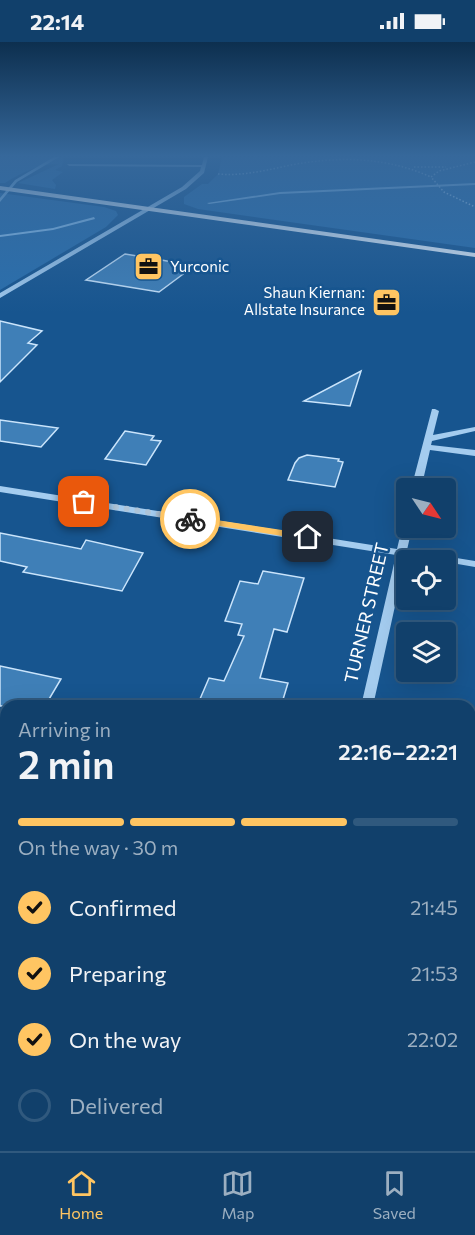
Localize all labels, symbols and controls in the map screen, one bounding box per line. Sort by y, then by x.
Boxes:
text: 22:14 [30,8,84,35]
office icon: Yurconic [133,251,165,283]
place label: Yurconic [170,257,229,275]
place label: Shaun Kiernan: Allstate Insurance [244,283,365,318]
office icon: Shaun Kiernan: Allstate Insurance [370,286,402,318]
pin [58,476,109,527]
north arrow [396,478,456,538]
map controls [396,478,456,682]
icon: bag [67,485,100,518]
courier [160,489,220,549]
icon: bike [174,503,207,536]
pin [282,511,333,562]
icon: home [291,520,324,553]
street label: TURNER STREET [339,540,393,685]
button: locate [396,550,456,610]
button: layers [396,622,456,682]
text: Arriving in [18,717,111,741]
text: 22:16–22:21 [338,738,458,765]
text: 2 min [18,739,115,787]
text: On the way · 30 m [18,835,178,859]
icon: check [18,891,51,924]
text: Confirmed [69,894,176,921]
text: 21:45 [410,895,458,919]
icon: check [18,957,51,990]
text: Preparing [69,960,166,987]
text: 21:53 [411,961,458,985]
icon: check [18,1023,51,1056]
text: On the way [69,1026,181,1053]
text: 22:02 [407,1027,458,1051]
text: Delivered [69,1092,163,1119]
tab: Home [59,1167,103,1222]
tab: Map [221,1167,254,1222]
tab: Saved [373,1167,416,1222]

